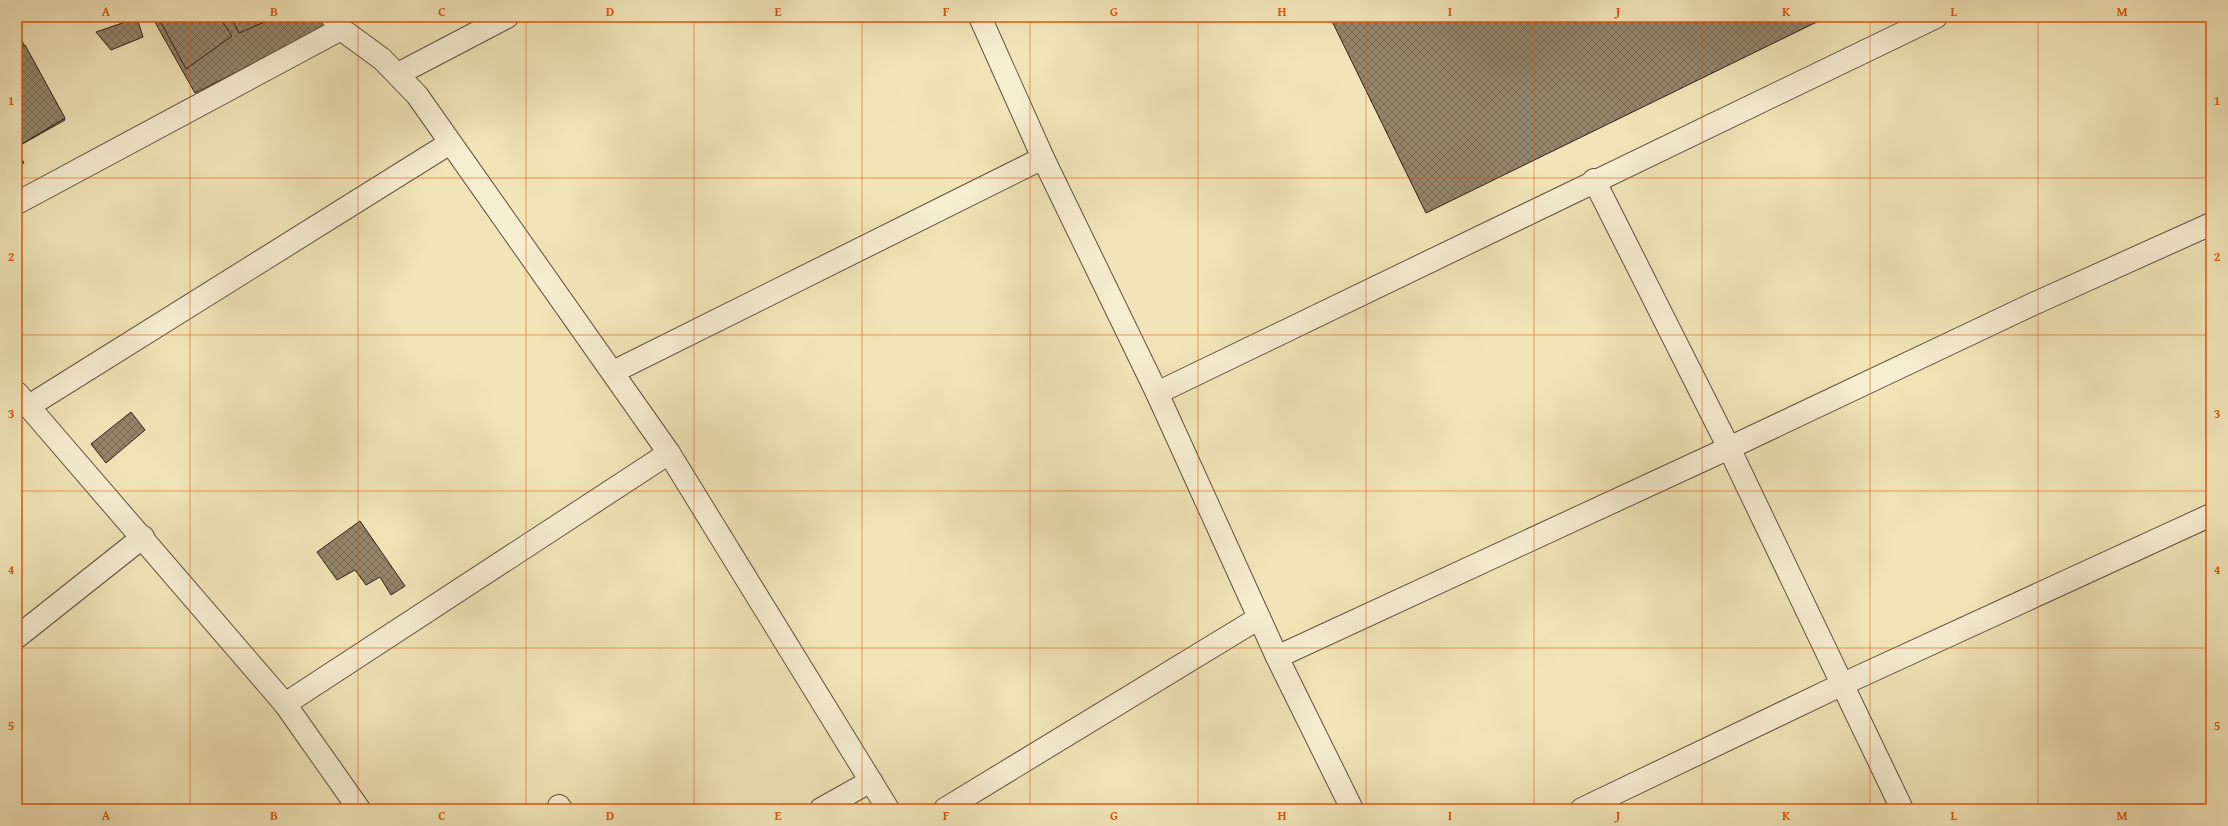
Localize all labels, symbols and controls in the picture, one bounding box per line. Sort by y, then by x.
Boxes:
text: A [102,2,111,21]
text: B [270,2,278,21]
text: C [438,2,446,21]
text: D [606,2,614,21]
text: E [775,2,782,21]
text: F [943,2,950,21]
text: G [1110,2,1118,21]
text: H [1277,2,1287,21]
text: I [1448,2,1452,21]
text: J [1614,2,1621,21]
text: K [1782,2,1791,21]
text: L [1951,2,1958,21]
text: M [2116,2,2128,21]
text: 1 [8,91,14,110]
text: 1 [2214,91,2220,110]
text: 2 [8,247,15,266]
text: 2 [2214,247,2221,266]
text: 3 [8,404,14,423]
text: 3 [2214,404,2220,423]
text: 4 [8,560,15,579]
text: 4 [2214,560,2221,579]
text: 5 [8,716,15,735]
text: 5 [2214,716,2221,735]
text: A [102,806,111,825]
text: B [270,806,278,825]
text: C [438,806,446,825]
text: D [606,806,614,825]
text: E [775,806,782,825]
text: F [943,806,950,825]
text: G [1110,806,1118,825]
text: H [1277,806,1287,825]
text: I [1448,806,1452,825]
text: J [1614,806,1621,825]
text: K [1782,806,1791,825]
text: L [1951,806,1958,825]
text: M [2116,806,2128,825]

